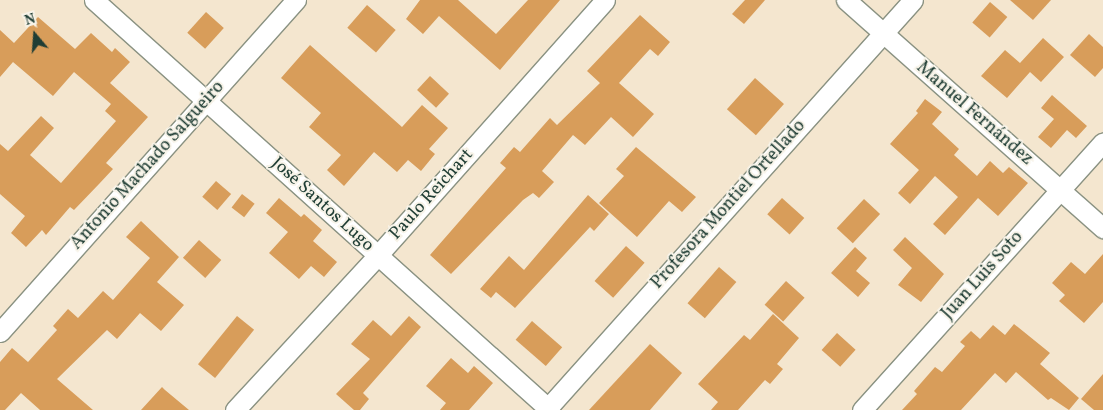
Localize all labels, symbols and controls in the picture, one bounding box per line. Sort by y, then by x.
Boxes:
north arrow [10,10,60,60]
text: N [22,10,38,31]
street label: Manuel Fernández [911,57,1037,171]
street label: Antonio Machado Salgueiro [67,77,229,255]
street label: Profesora Montiel Ortellado [647,116,811,294]
street label: Paulo Reichart [385,145,479,245]
street label: José Santos Lugo [266,153,378,257]
street label: Juan Luis Soto [938,227,1028,325]

